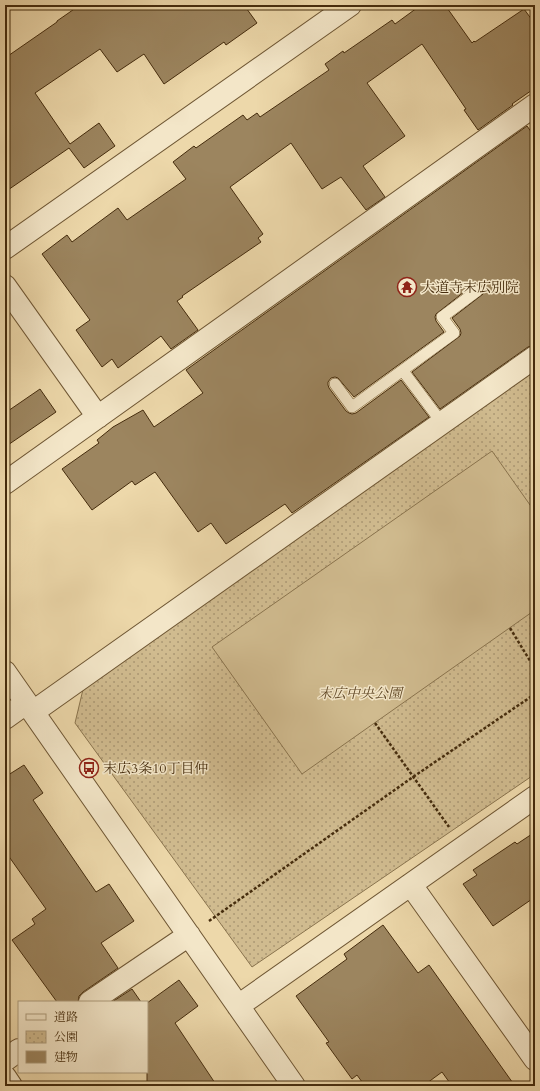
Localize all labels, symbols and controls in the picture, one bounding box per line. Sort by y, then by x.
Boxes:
temple icon: 大道寺末広別院 [396,276,418,298]
place label: 大道寺末広別院 [421,278,519,297]
park label: 末広中央公園 [318,684,404,703]
bus stop icon: 末広3条10丁目仲 [78,757,100,779]
place label: 末広3条10丁目仲 [103,759,209,778]
legend [18,1001,148,1073]
text: 道路 [54,1009,78,1025]
text: 公園 [54,1029,78,1045]
text: 建物 [54,1049,78,1065]

